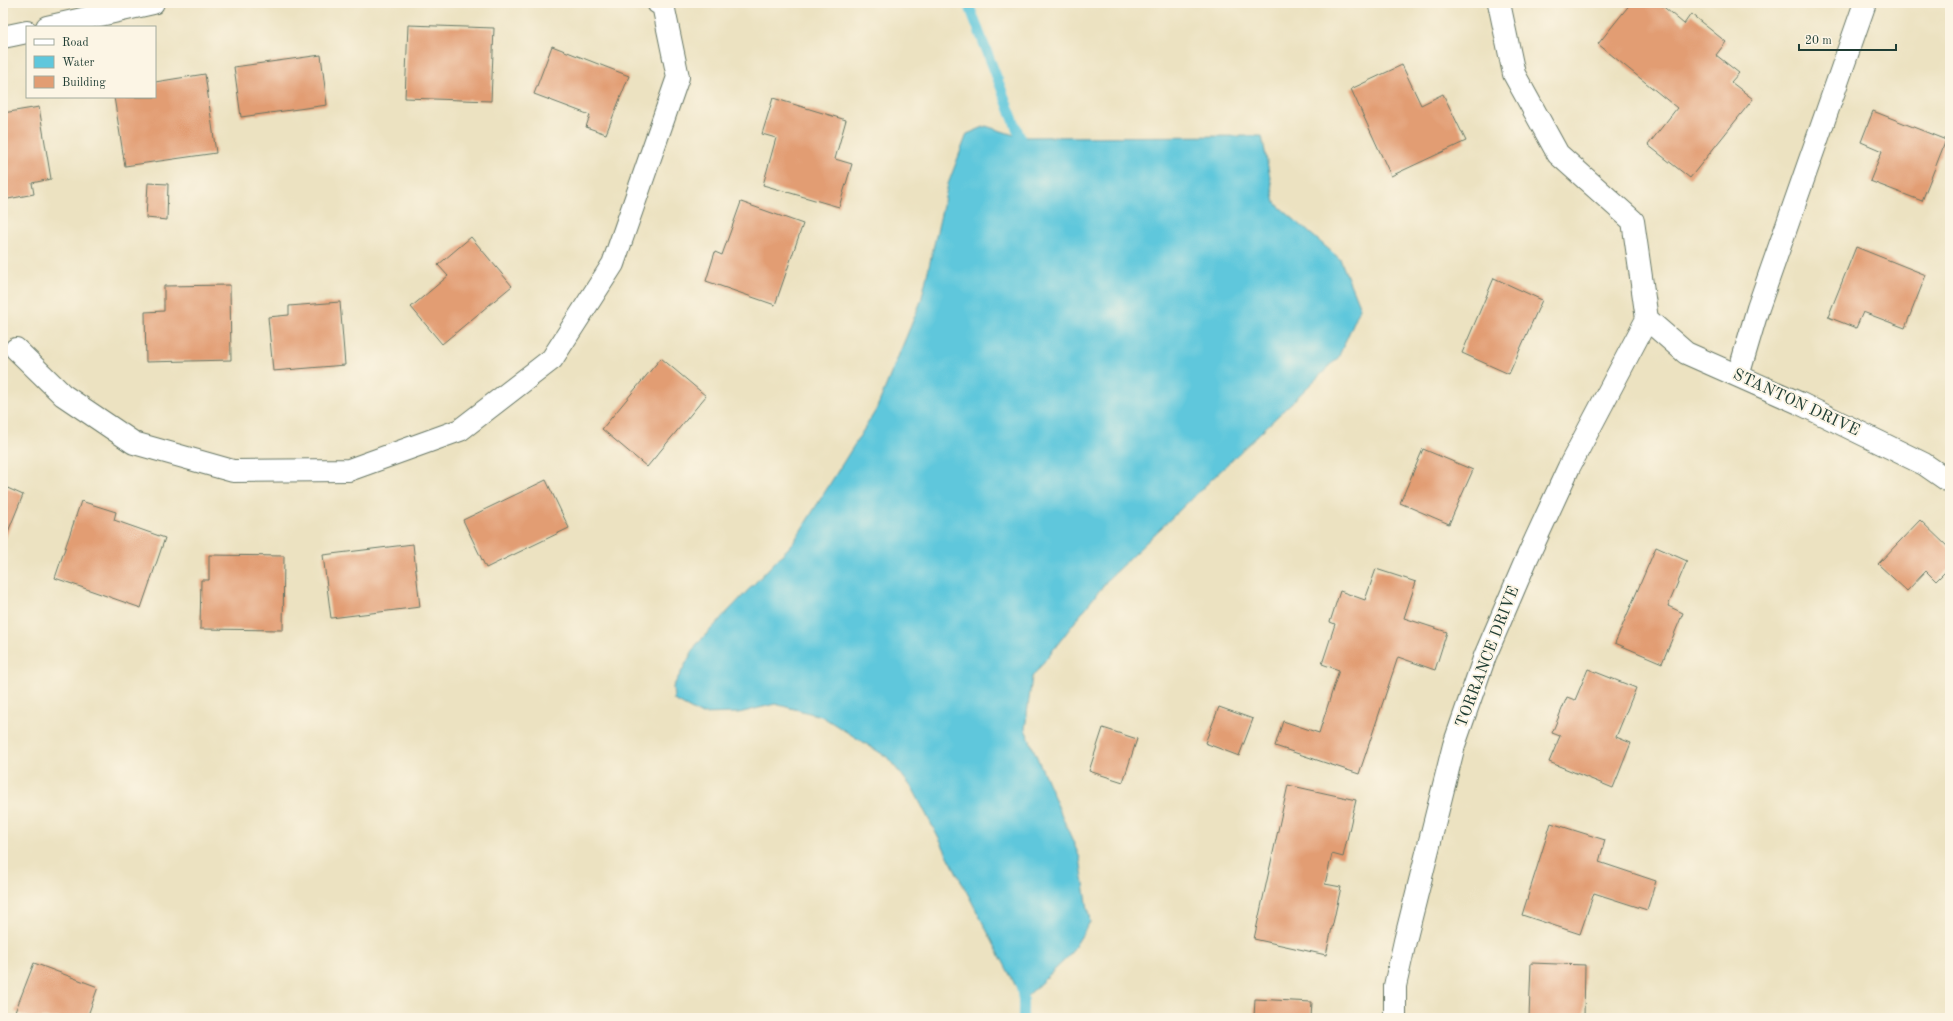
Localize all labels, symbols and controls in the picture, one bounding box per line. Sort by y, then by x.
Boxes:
legend [26,26,156,98]
scale bar [1799,26,1896,52]
text: 20 m [1805,35,1832,47]
text: Road [62,37,89,49]
text: Water [62,57,95,69]
text: Building [62,77,106,89]
street label: STANTON DRIVE [1730,367,1862,439]
street label: TORRANCE DRIVE [1454,584,1522,730]

